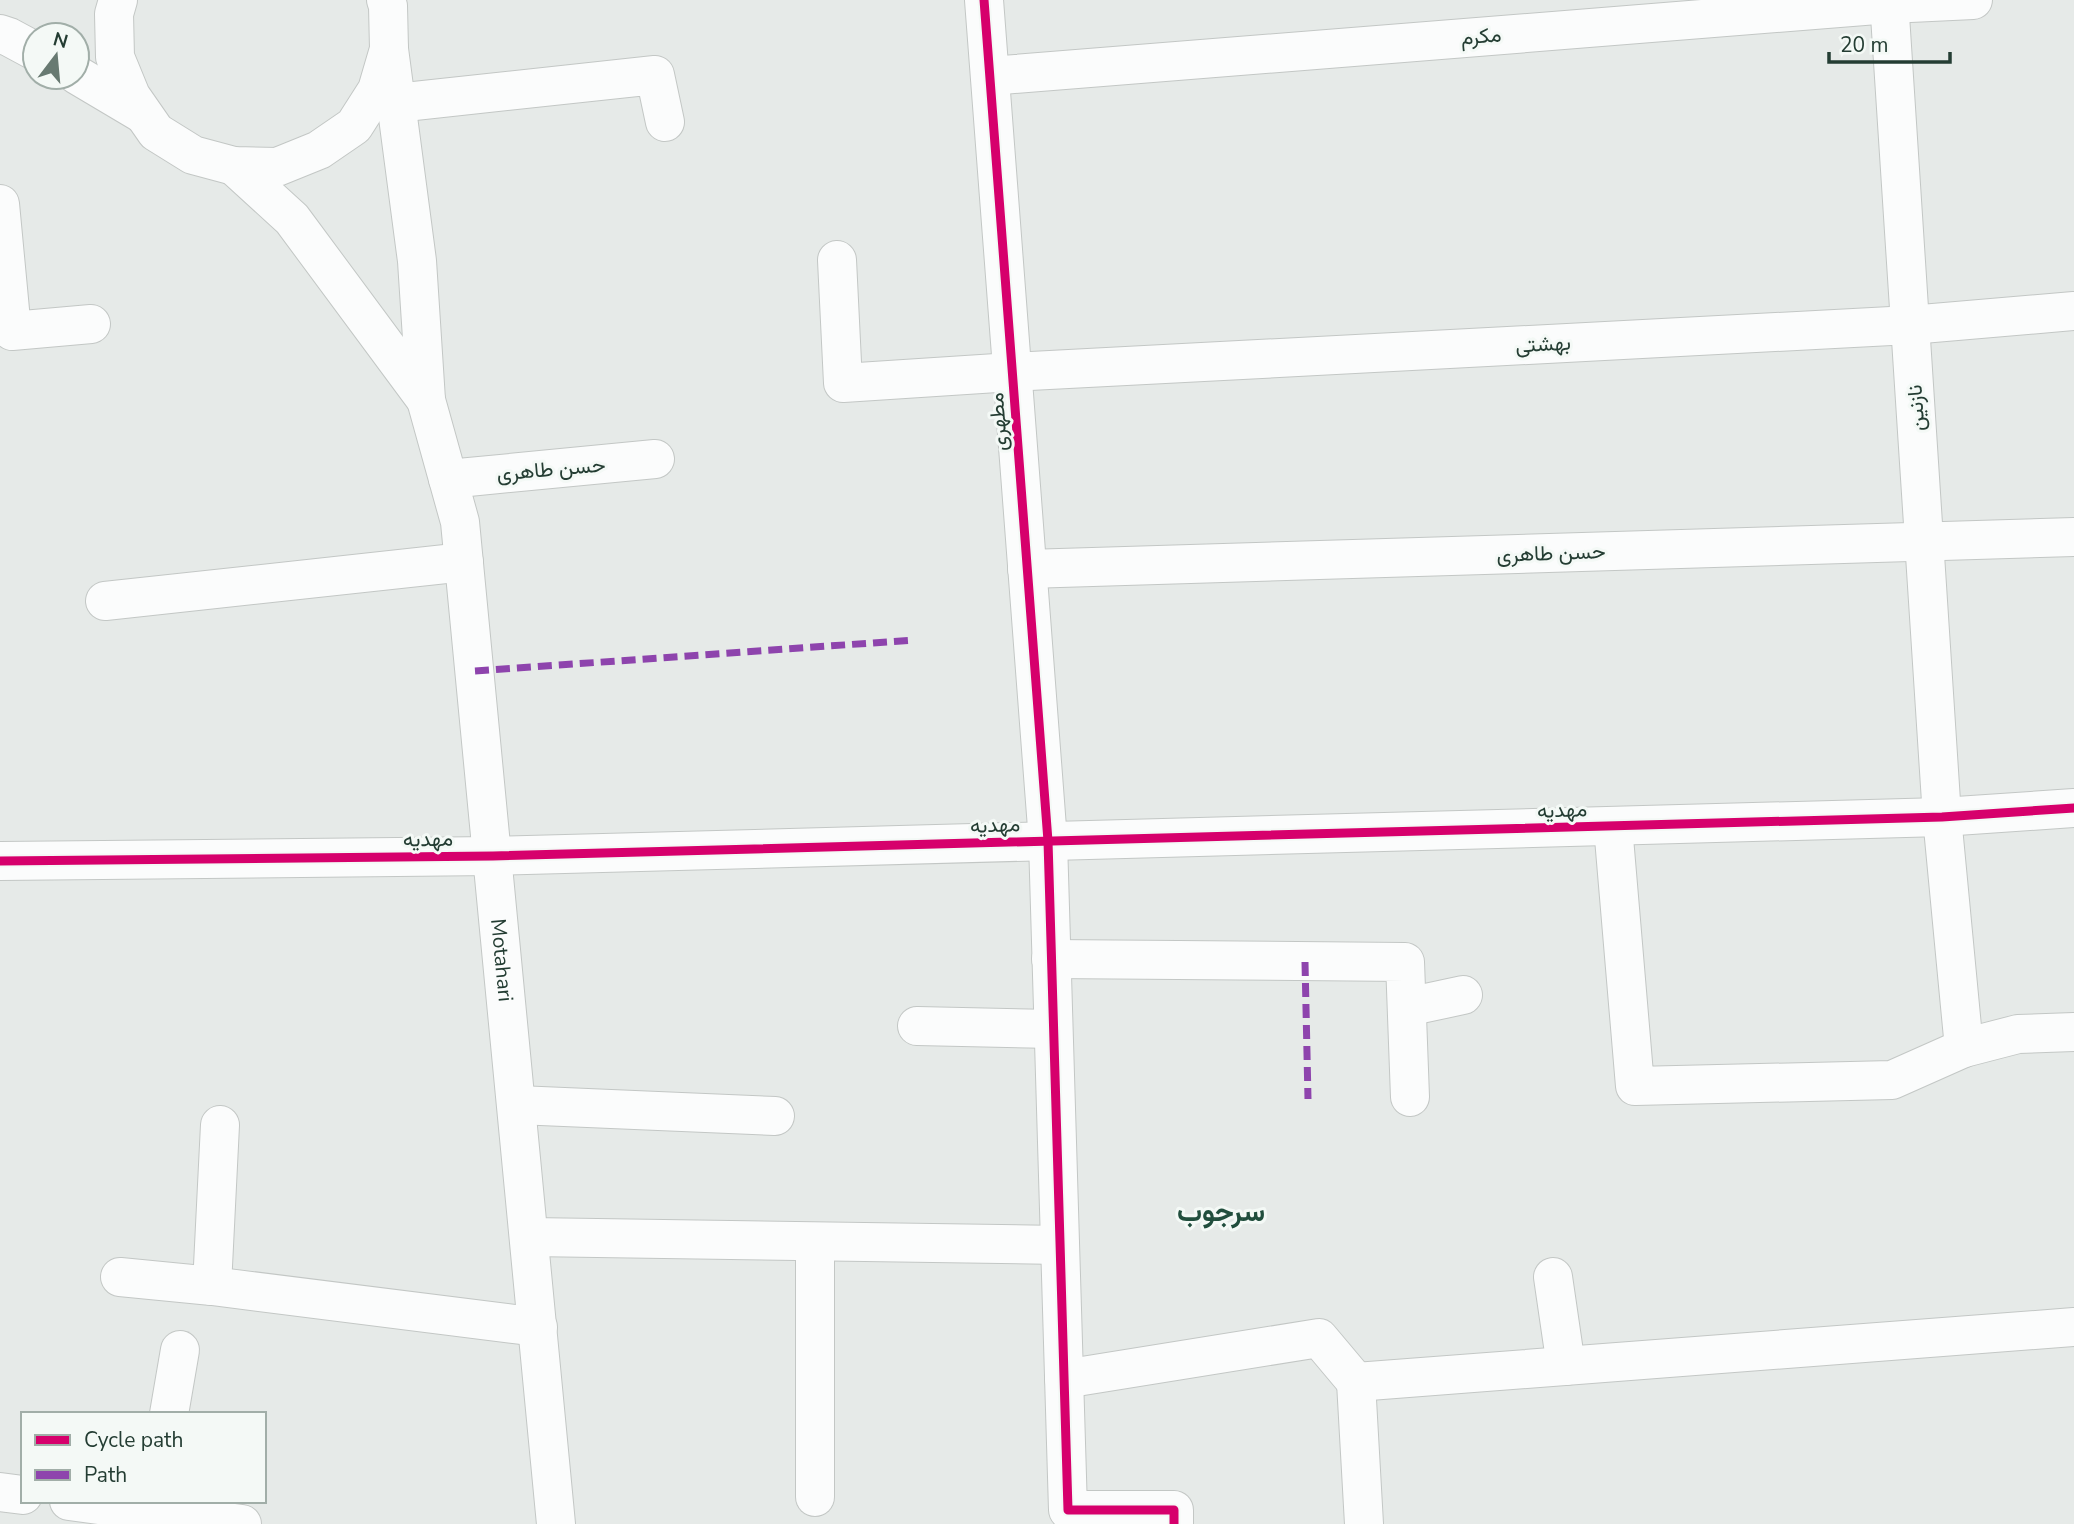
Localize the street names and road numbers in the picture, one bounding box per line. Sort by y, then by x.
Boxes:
street label: مکرم [1459,20,1503,52]
street label: بهشتی [1515,329,1571,359]
street label: نازنین [1900,384,1932,432]
street label: مطهری [982,392,1014,452]
street label: حسن طاهری [495,450,607,488]
street label: حسن طاهری [1496,537,1606,569]
street label: مهدیه [1536,795,1588,825]
street label: مهدیه [969,810,1021,840]
street label: مهدیه [403,825,453,853]
street label: Motahari [484,917,520,1003]

